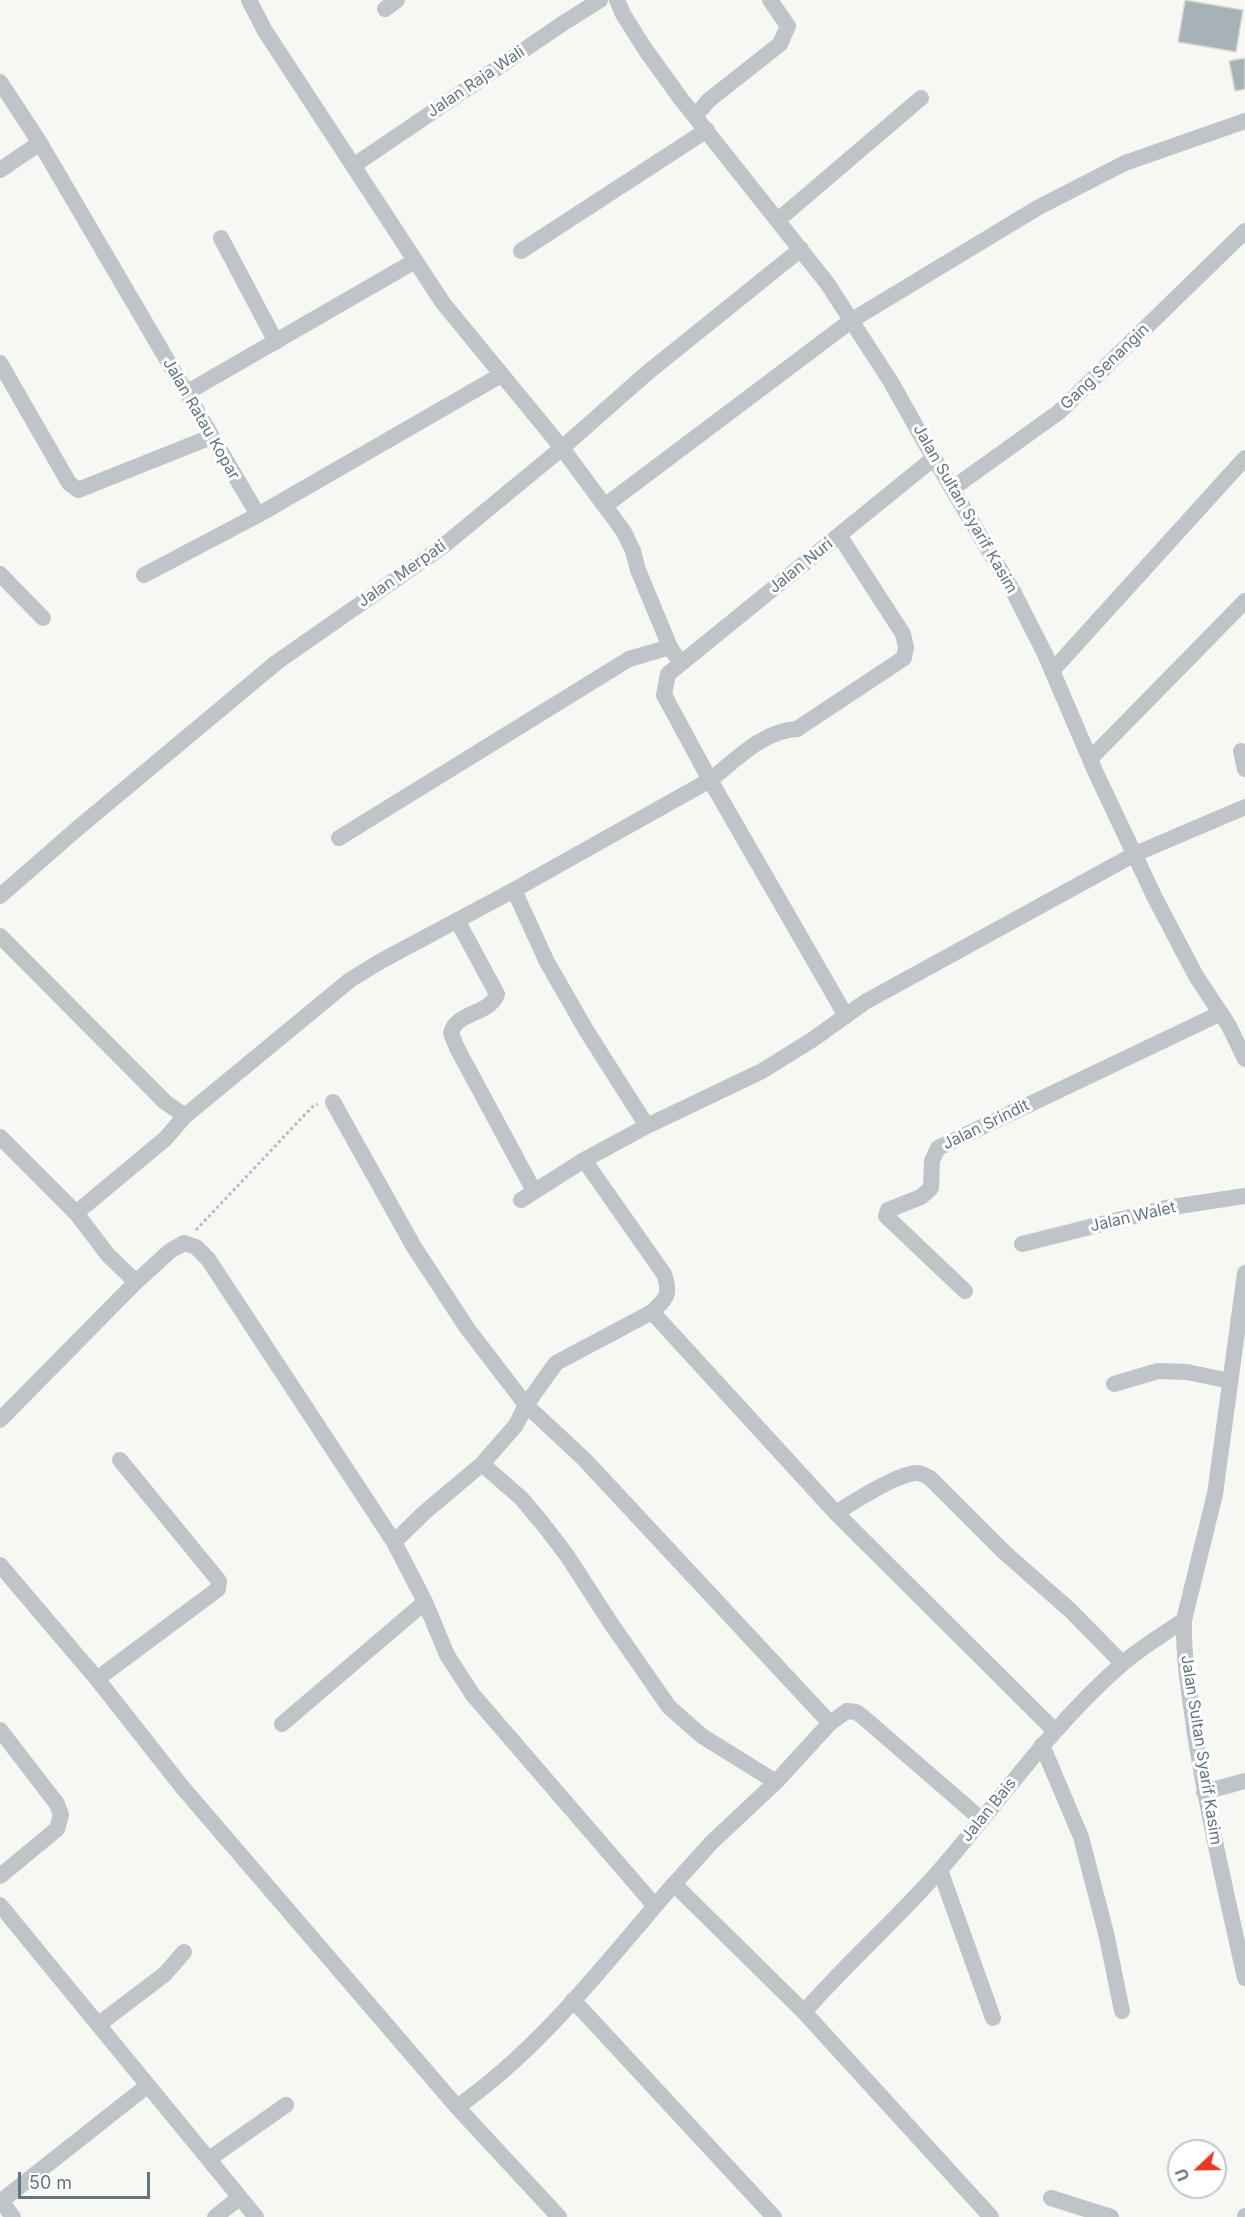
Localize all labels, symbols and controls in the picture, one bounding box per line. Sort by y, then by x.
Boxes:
street label: Jalan Raja Wali [424,42,528,122]
street label: Gang Senangin [1057,320,1153,414]
street label: Jalan Ratau Kopar [158,355,244,483]
street label: Jalan Sultan Syarif Kasim [909,421,1021,597]
street label: Jalan Nuri [765,534,837,598]
street label: Jalan Merpati [354,537,450,611]
street label: Jalan Srindit [940,1096,1032,1154]
street label: Jalan Walet [1088,1198,1178,1236]
street label: Jalan Sultan Syarif Kasim [1177,1654,1225,1846]
street label: Jalan Bais [957,1774,1021,1846]
north arrow [1167,2139,1227,2199]
scale bar [21,2160,153,2198]
text: U [1171,2166,1194,2184]
text: 50 m [29,2172,72,2193]

